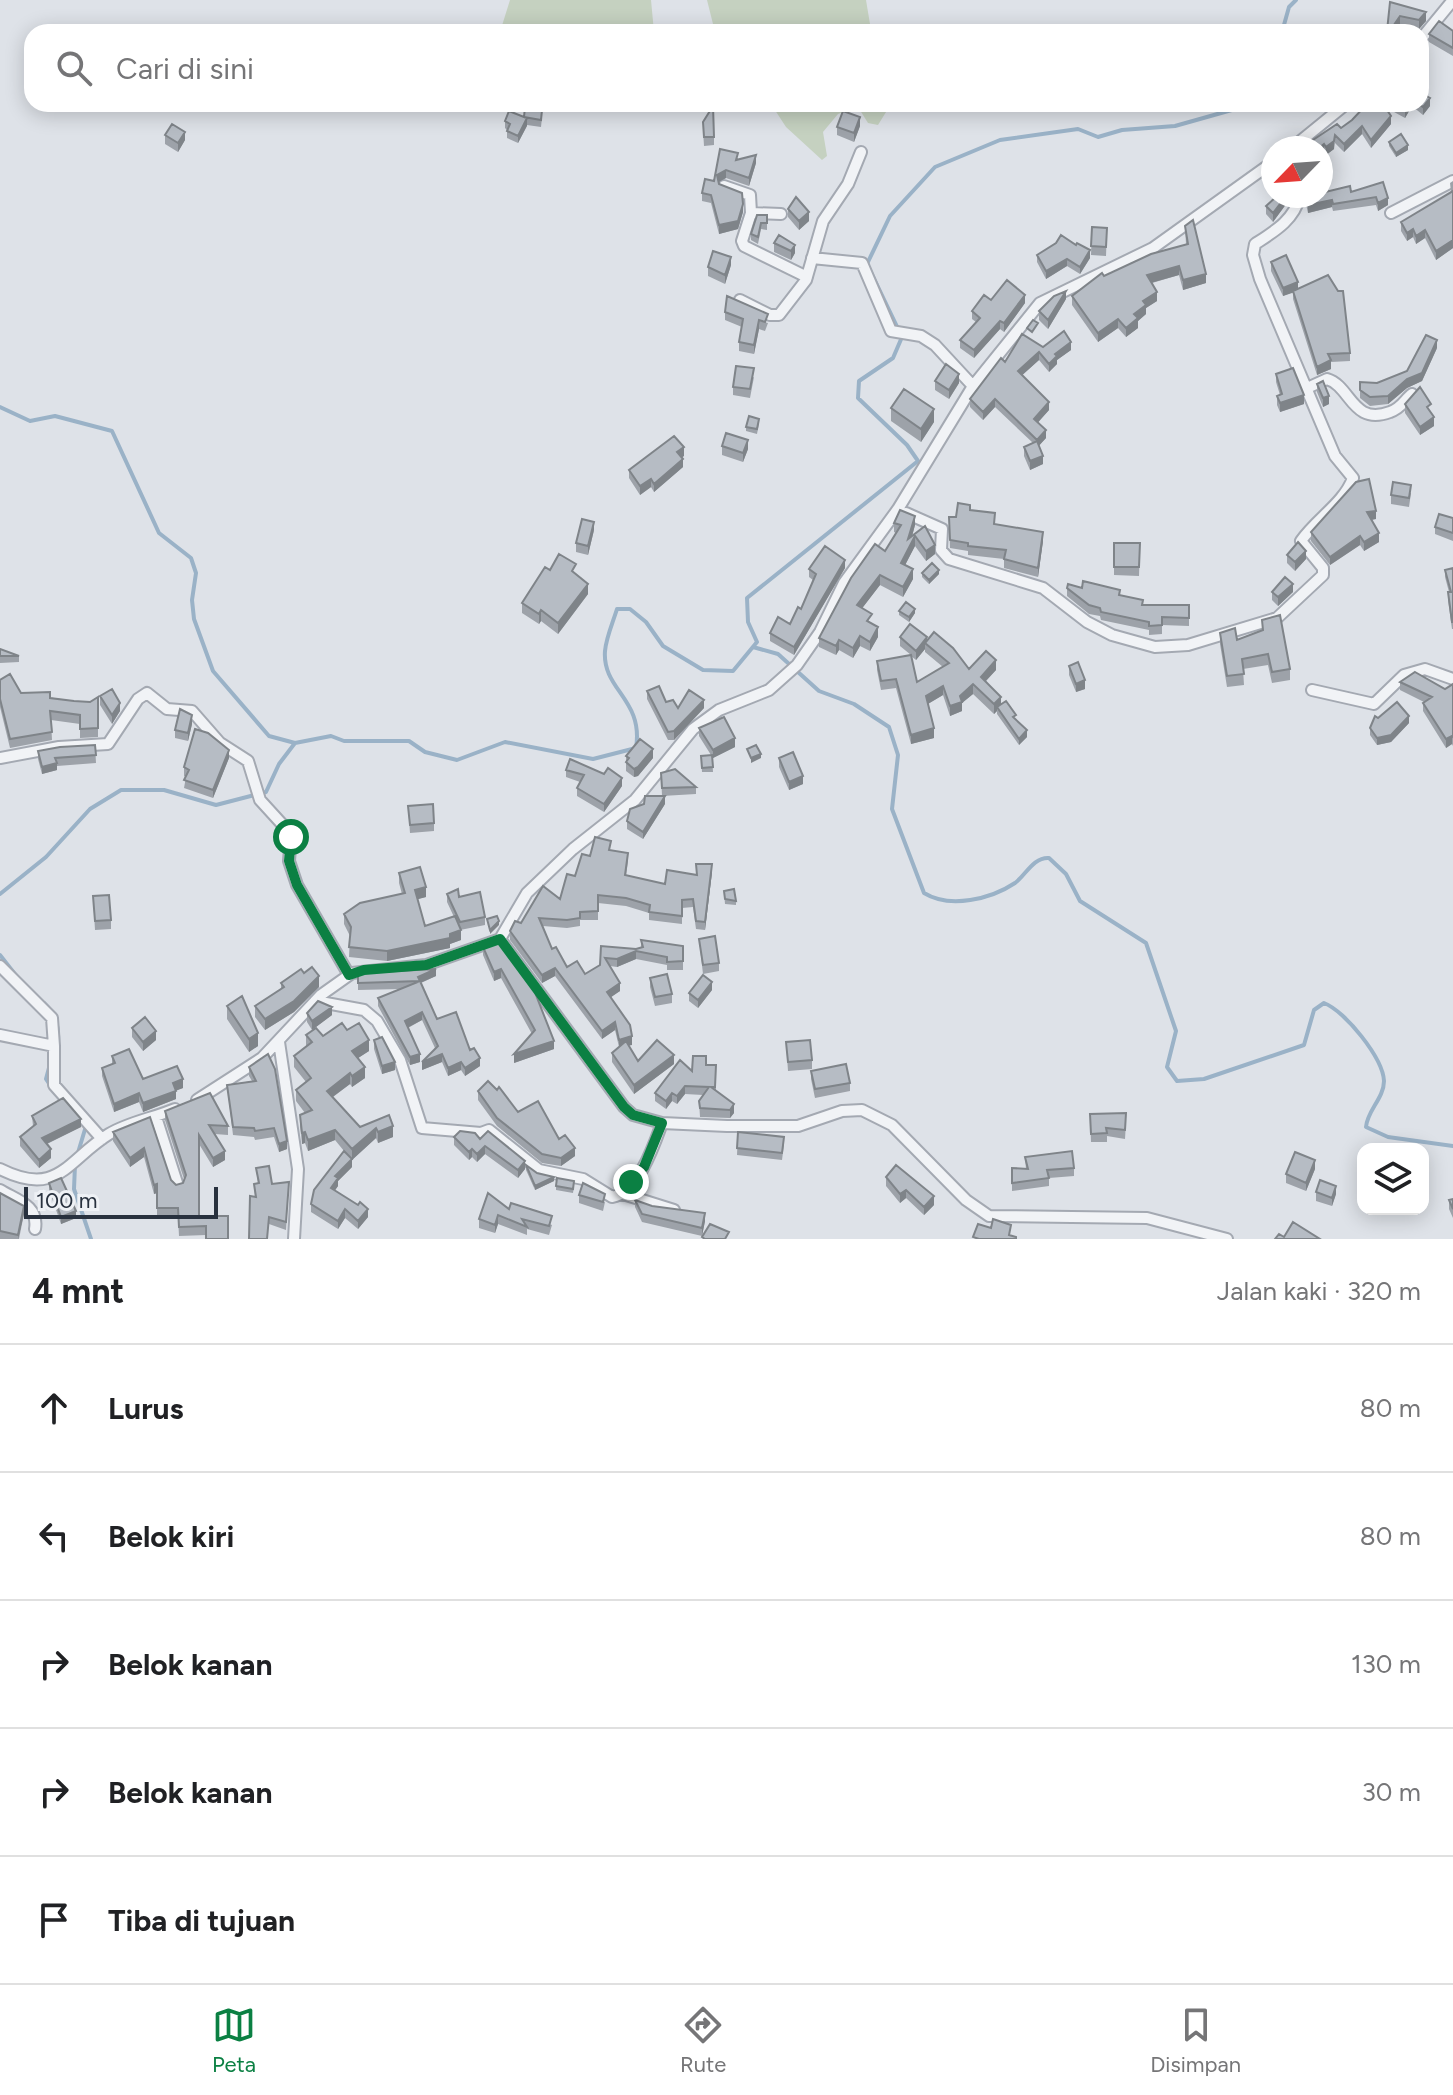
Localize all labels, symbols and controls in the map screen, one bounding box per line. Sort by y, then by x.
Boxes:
search box [24,24,1429,112]
icon: search [52,46,96,90]
text: Cari di sini [116,50,254,87]
north arrow [1261,136,1333,208]
route start [273,819,309,855]
map controls [1357,1143,1429,1215]
button: layers [1357,1143,1429,1215]
route end [613,1164,649,1200]
scale bar [24,1183,218,1219]
text: 100 m [36,1187,97,1214]
text: 4 mnt [32,1271,124,1312]
text: Jalan kaki · 320 m [1217,1275,1421,1307]
icon: ahead [32,1386,76,1430]
text: Lurus [108,1390,184,1427]
text: 80 m [1360,1392,1421,1424]
icon: left [32,1514,76,1558]
text: Belok kiri [108,1518,234,1555]
text: 80 m [1360,1520,1421,1552]
icon: right [32,1642,76,1686]
text: Belok kanan [108,1646,273,1683]
text: 130 m [1351,1648,1421,1680]
icon: right [32,1770,76,1814]
text: Belok kanan [108,1774,273,1811]
text: 30 m [1362,1776,1421,1808]
icon: arrive [32,1898,76,1942]
text: Tiba di tujuan [108,1902,295,1939]
tab: Peta [212,2003,256,2078]
tab: Rute [680,2003,726,2078]
tab: Disimpan [1150,2003,1241,2078]

